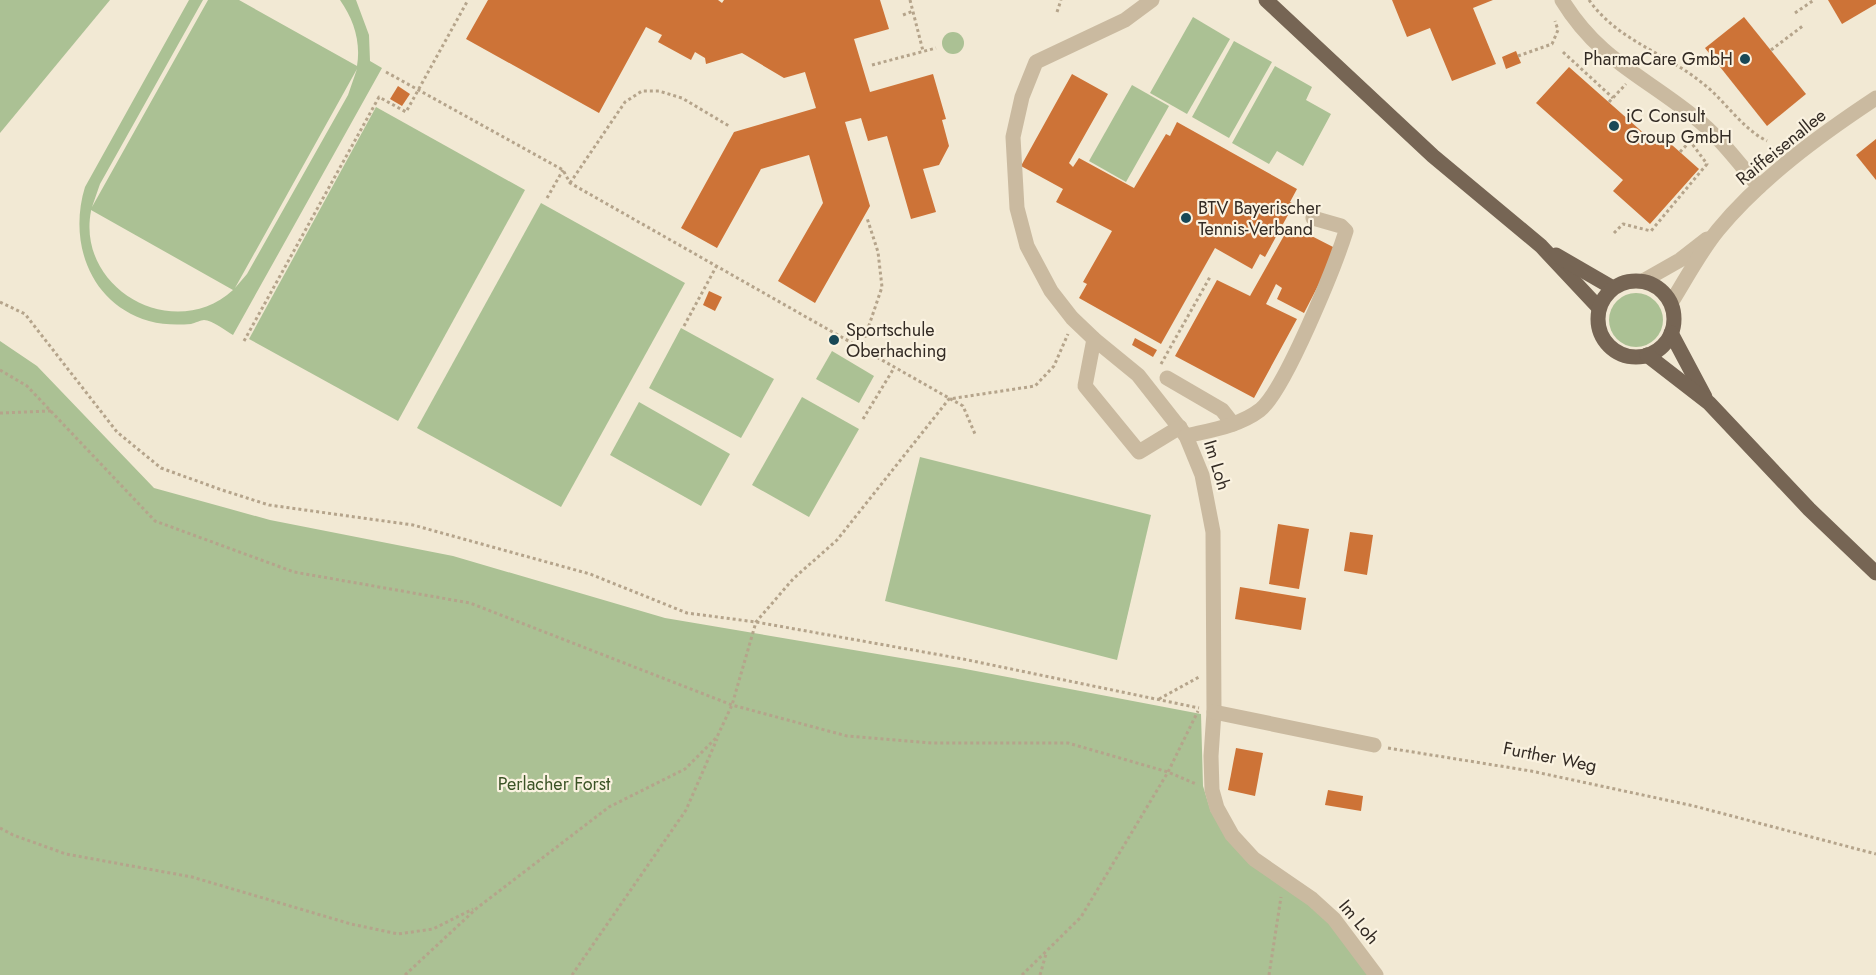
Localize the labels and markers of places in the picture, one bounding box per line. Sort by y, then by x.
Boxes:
place label: PharmaCare GmbH [1583,46,1733,72]
marker: PharmaCare GmbH [1738,52,1752,66]
place label: iC Consult Group GmbH [1626,103,1732,150]
marker: iC Consult Group GmbH [1607,119,1621,133]
place label: BTV Bayerischer Tennis-Verband [1198,195,1322,242]
marker: BTV Bayerischer Tennis-Verband [1179,211,1193,225]
place label: Sportschule Oberhaching [846,317,946,364]
marker: Sportschule Oberhaching [827,333,841,347]

